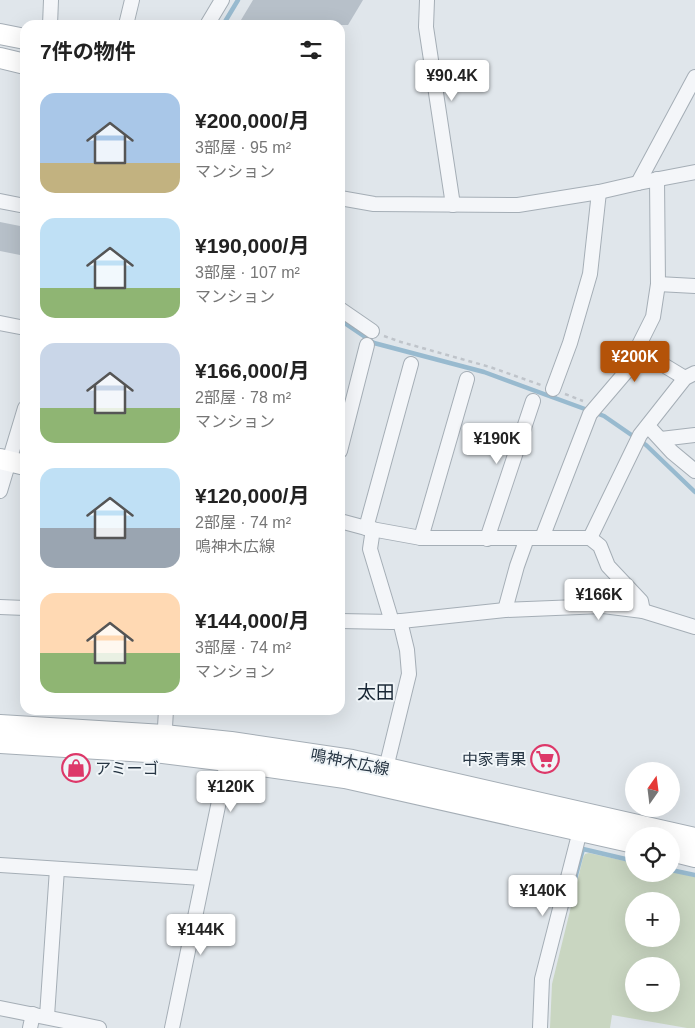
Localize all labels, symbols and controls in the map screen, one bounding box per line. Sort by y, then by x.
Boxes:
icon: filters [297,36,325,64]
text: 7件の物件 [40,40,136,63]
pin: ¥90.4K [411,59,493,102]
text: ¥90.4K [426,67,478,84]
text: ¥200,000/月 [195,109,309,132]
icon: home [80,113,140,173]
text: 3部屋 · 95 m² [195,139,291,156]
text: マンション [195,163,275,180]
text: ¥190,000/月 [195,234,309,257]
icon: home [80,238,140,298]
text: 3部屋 · 107 m² [195,264,300,281]
text: マンション [195,288,275,305]
pin: ¥200K [600,340,670,383]
text: ¥200K [611,348,659,365]
text: ¥166,000/月 [195,359,309,382]
icon: home [80,363,140,423]
text: 2部屋 · 78 m² [195,389,291,406]
text: マンション [195,413,275,430]
pin: ¥190K [462,422,532,465]
text: ¥190K [473,430,521,447]
text: ¥120,000/月 [195,484,309,507]
icon: home [80,488,140,548]
text: 2部屋 · 74 m² [195,514,291,531]
text: 鳴神木広線 [195,538,275,555]
pin: ¥166K [564,578,634,621]
text: ¥166K [575,586,623,603]
text: ¥144,000/月 [195,609,309,632]
icon: home [80,613,140,673]
text: 3部屋 · 74 m² [195,639,291,656]
text: マンション [195,663,275,680]
district label: 太田 [357,682,395,703]
supermarket icon: 中家青果 [530,744,560,774]
street label: 鳴神木広線 [309,746,391,778]
place label: 中家青果 [462,751,526,768]
shop icon: アミーゴ [61,753,91,783]
place label: アミーゴ [95,760,159,777]
north arrow [625,762,680,818]
map controls [625,762,680,1012]
pin: ¥120K [196,770,266,813]
text: ¥120K [207,778,255,795]
button: locate [625,827,680,882]
pin: ¥140K [508,874,578,917]
text: ¥140K [519,882,567,899]
button: + [625,892,680,947]
pin: ¥144K [166,914,236,956]
text: ¥144K [177,921,225,938]
button: − [625,957,680,1012]

